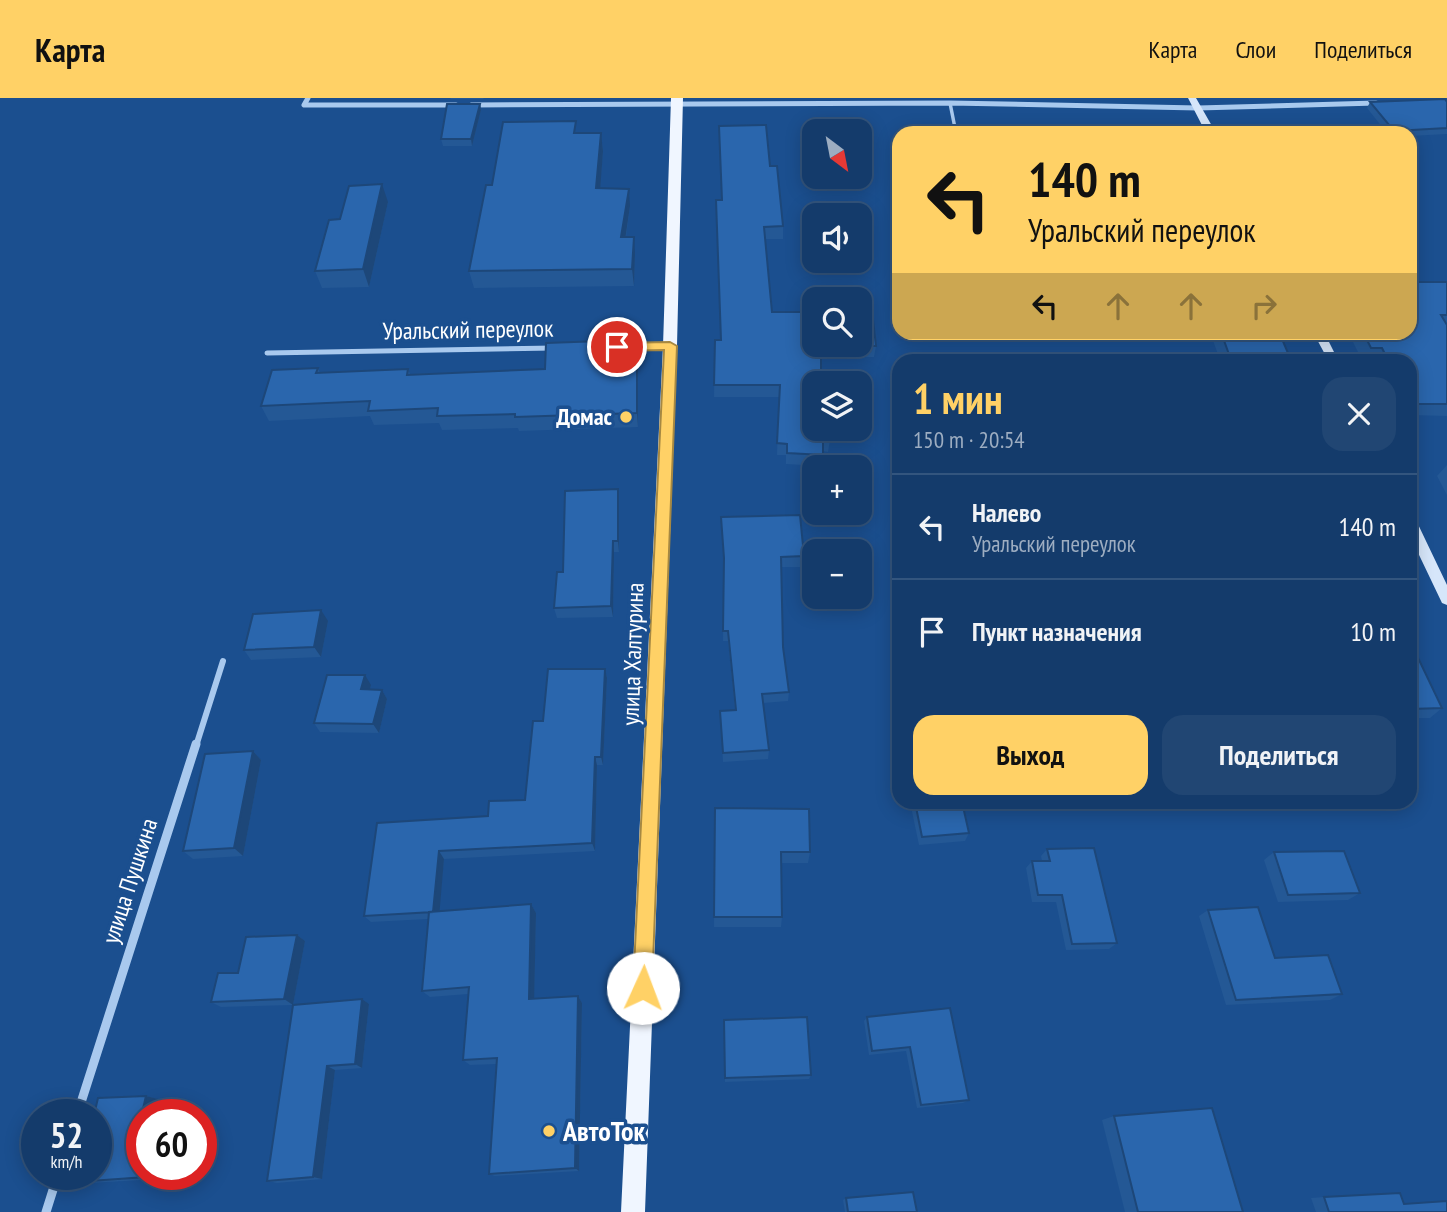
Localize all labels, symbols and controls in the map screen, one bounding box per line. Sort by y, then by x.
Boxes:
text: Карта [35,28,105,71]
text: Карта [1149,34,1197,65]
text: Слои [1235,34,1276,65]
text: Поделиться [1314,34,1412,65]
north arrow [802,119,872,189]
map controls [802,119,872,609]
text: 140 m [1028,147,1141,211]
icon: left [913,154,1004,245]
button: sound [802,203,872,273]
text: Уральский переулок [1028,209,1256,251]
button: search [802,287,872,357]
icon: left [1026,287,1064,325]
icon: ahead [1099,287,1137,325]
icon: ahead [1172,287,1210,325]
icon: right [1245,287,1283,325]
street label: Уральский переулок [382,312,554,346]
pin [587,317,647,377]
icon: arrive [598,328,636,366]
button: layers [802,371,872,441]
text: 1 мин [913,371,1003,426]
button: close [1322,377,1396,451]
place label: Домас [556,401,613,432]
marker: Домас [618,409,634,425]
text: 150 m · 20:54 [913,425,1025,454]
button: + [802,455,872,525]
text: Налево [972,496,1041,529]
icon: left [913,508,951,546]
text: 140 m [1338,510,1396,543]
text: Уральский переулок [972,529,1136,558]
button: − [802,539,872,609]
street label: улица Халтурина [615,582,650,726]
icon: arrive [913,613,951,651]
text: Пункт назначения [972,615,1142,648]
text: 10 m [1350,615,1396,648]
button: Выход [913,715,1148,795]
button: Поделиться [1162,715,1396,795]
street label: улица Пушкина [95,814,164,947]
position arrow [606,951,680,1025]
speed limit sign: 60 [126,1099,217,1190]
text: 52 [50,1112,83,1158]
place label: АвтоТок [562,1112,646,1149]
marker: АвтоТок [541,1123,557,1139]
text: km/h [51,1150,82,1173]

